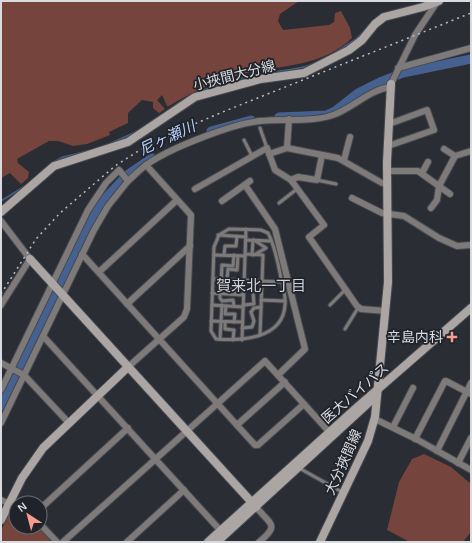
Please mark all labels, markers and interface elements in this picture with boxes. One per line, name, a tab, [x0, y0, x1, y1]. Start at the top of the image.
street label: 小挾間大分線	[191, 57, 277, 93]
water label: 尼ヶ瀬川	[136, 116, 199, 158]
district label: 賀来北一丁目	[216, 277, 306, 294]
place label: 辛島内科	[387, 329, 443, 345]
marker: 辛島内科	[446, 331, 458, 343]
street label: 医大バイパス	[318, 359, 392, 427]
street label: 大分挾間線	[321, 427, 365, 497]
north arrow	[8, 495, 48, 535]
text: N	[15, 500, 29, 514]

